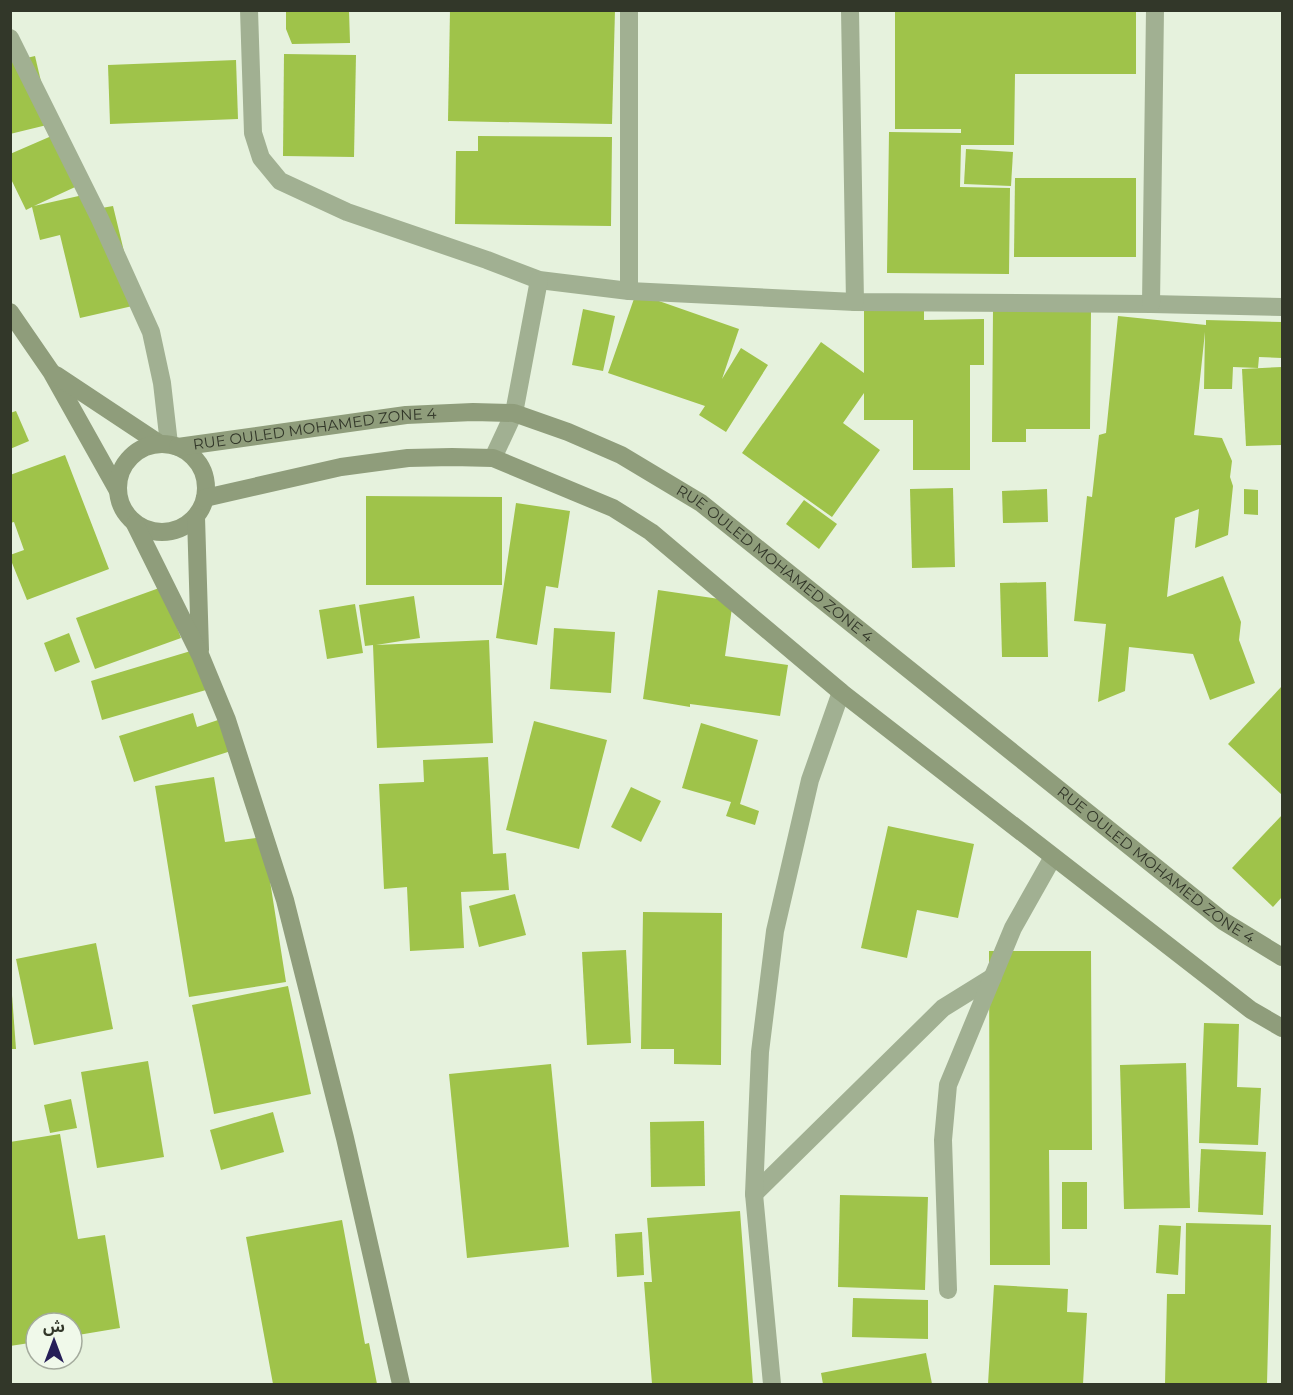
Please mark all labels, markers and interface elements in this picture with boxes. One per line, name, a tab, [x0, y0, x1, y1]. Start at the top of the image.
street label: RUE OULED MOHAMED ZONE 4	[192, 404, 437, 454]
street label: RUE OULED MOHAMED ZONE 4	[673, 480, 878, 646]
street label: RUE OULED MOHAMED ZONE 4	[1053, 782, 1258, 947]
north arrow	[24, 1311, 84, 1371]
text: ش	[43, 1317, 65, 1336]

